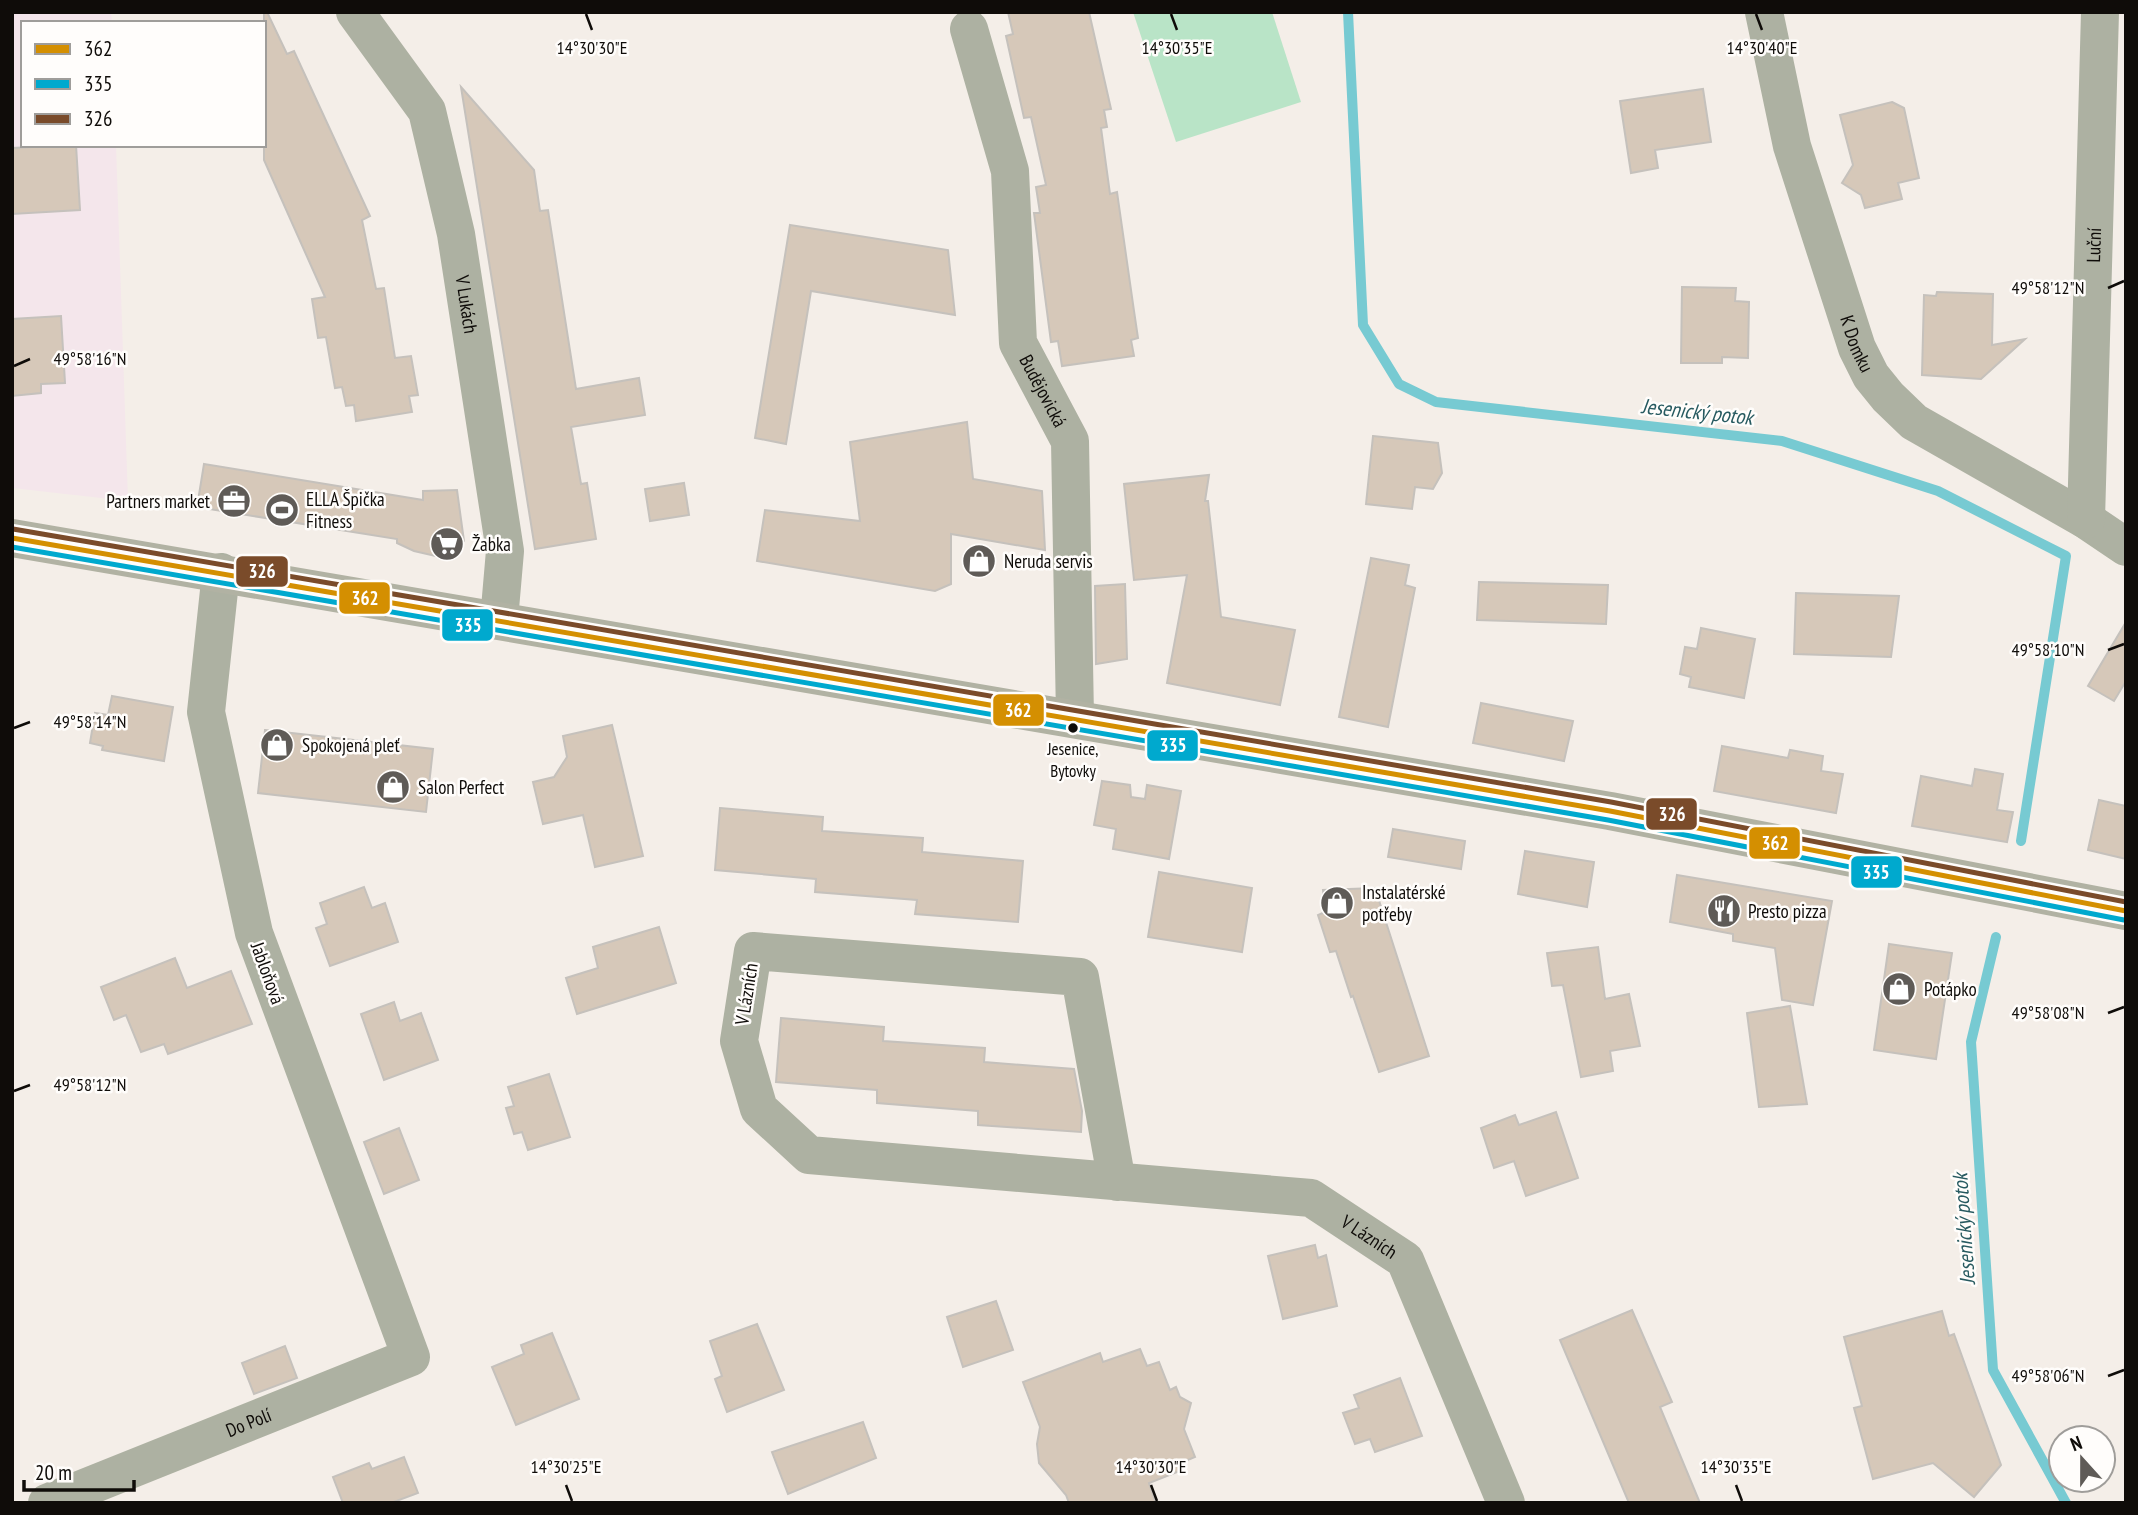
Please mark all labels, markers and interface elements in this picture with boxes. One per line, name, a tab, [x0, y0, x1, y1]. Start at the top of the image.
legend	[21, 21, 266, 147]
text: 362	[84, 35, 112, 62]
text: 14°30'30"E	[557, 36, 627, 59]
text: 14°30'35"E	[1142, 36, 1212, 59]
text: 14°30'40"E	[1727, 36, 1797, 59]
text: 335	[84, 70, 112, 97]
text: 326	[84, 105, 112, 132]
street label: Luční	[2081, 227, 2106, 263]
street label: V Lukách	[450, 273, 483, 335]
text: 49°58'12"N	[2012, 276, 2084, 299]
street label: K Domku	[1835, 312, 1879, 376]
text: 49°58'16"N	[54, 347, 126, 370]
street label: Budějovická	[1014, 350, 1072, 431]
water label: Jesenický potok	[1639, 392, 1757, 431]
office icon: Partners market	[215, 482, 253, 520]
place label: ELLA Špička Fitness	[306, 487, 385, 533]
place label: Partners market	[106, 489, 211, 513]
sports icon: ELLA Špička Fitness	[263, 491, 301, 529]
supermarket icon: Žabka	[428, 525, 466, 563]
place label: Žabka	[472, 532, 511, 556]
shop icon: Neruda servis	[960, 542, 998, 580]
place label: Neruda servis	[1004, 549, 1093, 573]
line badge: 326	[235, 555, 289, 588]
text: 326	[248, 559, 276, 583]
line badge: 362	[338, 581, 391, 615]
text: 362	[351, 586, 379, 610]
line badge: 335	[441, 608, 494, 642]
text: 335	[454, 613, 482, 637]
text: 49°58'10"N	[2012, 638, 2084, 661]
line badge: 362	[992, 693, 1045, 727]
text: 362	[1004, 698, 1032, 722]
text: 49°58'14"N	[54, 710, 126, 733]
marker: Jesenice, Bytovky	[1066, 721, 1080, 735]
shop icon: Spokojená pleť	[258, 726, 296, 764]
line badge: 335	[1146, 729, 1199, 762]
place label: Spokojená pleť	[302, 733, 400, 757]
text: 335	[1159, 733, 1187, 757]
place label: Jesenice, Bytovky	[1047, 738, 1098, 782]
shop icon: Salon Perfect	[374, 768, 412, 806]
place label: Salon Perfect	[418, 775, 505, 799]
line badge: 326	[1645, 797, 1698, 831]
text: 326	[1658, 802, 1686, 826]
line badge: 362	[1748, 826, 1801, 860]
text: 362	[1761, 831, 1789, 855]
line badge: 335	[1850, 855, 1903, 889]
text: 335	[1862, 860, 1890, 884]
place label: Instalatérské potřeby	[1362, 880, 1446, 926]
shop icon: Instalatérské potřeby	[1318, 884, 1356, 922]
restaurant icon: Presto pizza	[1705, 892, 1743, 930]
place label: Presto pizza	[1748, 899, 1827, 923]
street label: Jabloňová	[245, 938, 290, 1007]
street label: V Lázních	[729, 961, 763, 1028]
shop icon: Potápko	[1880, 970, 1918, 1008]
place label: Potápko	[1924, 977, 1977, 1001]
text: 49°58'08"N	[2012, 1001, 2084, 1024]
text: 49°58'12"N	[54, 1073, 126, 1096]
water label: Jesenický potok	[1946, 1170, 1981, 1287]
street label: V Lázních	[1336, 1209, 1402, 1264]
text: 49°58'06"N	[2012, 1364, 2084, 1387]
street label: Do Polí	[222, 1402, 275, 1442]
north arrow	[2047, 1424, 2117, 1494]
text: N	[2067, 1430, 2085, 1456]
scale bar	[24, 1448, 135, 1492]
text: 14°30'25"E	[531, 1455, 601, 1478]
text: 14°30'30"E	[1116, 1455, 1186, 1478]
text: 14°30'35"E	[1701, 1455, 1771, 1478]
text: 20 m	[35, 1459, 72, 1486]

